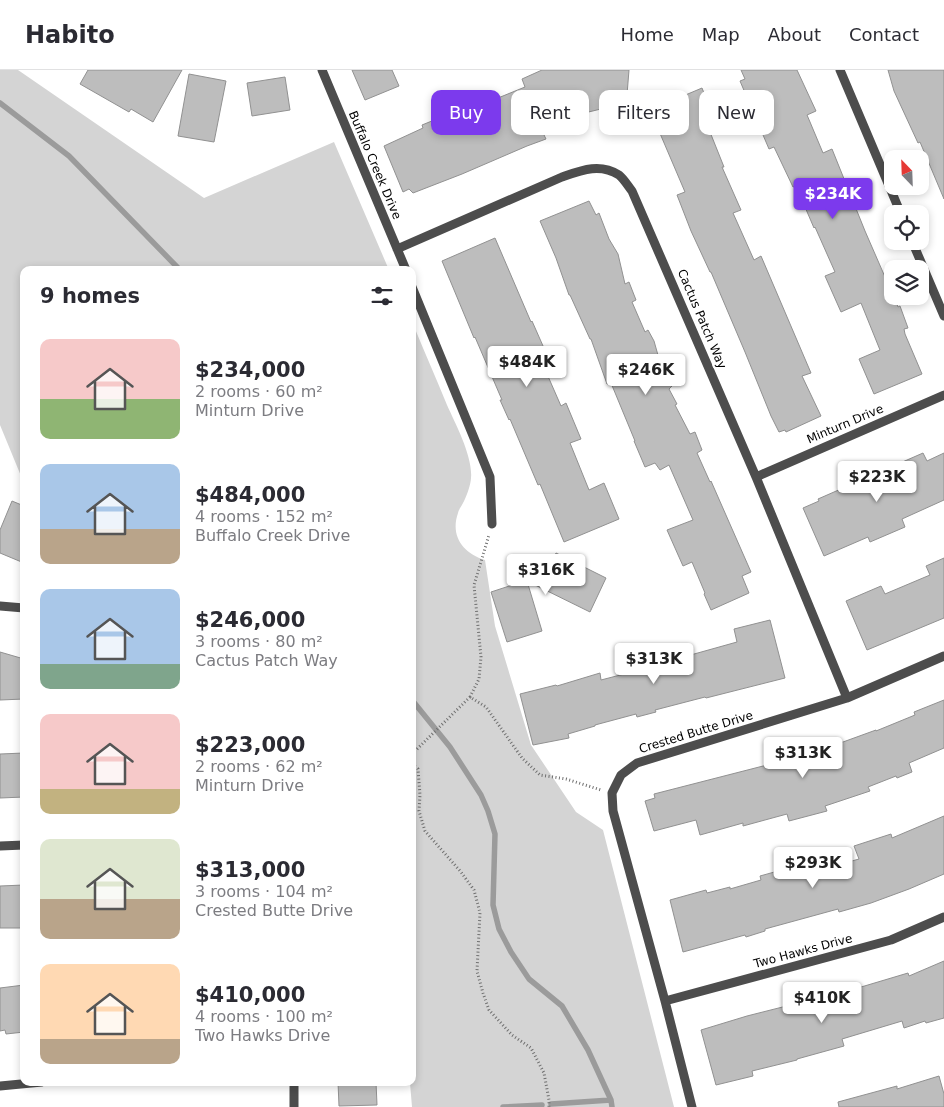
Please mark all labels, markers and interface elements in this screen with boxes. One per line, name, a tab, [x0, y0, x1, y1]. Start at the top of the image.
text: Habito	[25, 21, 115, 49]
text: Home	[621, 24, 674, 45]
text: Map	[702, 24, 740, 45]
text: About	[768, 24, 821, 45]
text: Contact	[849, 24, 919, 45]
chip: Buy	[431, 90, 501, 135]
chip: Rent	[511, 90, 589, 135]
chip: Filters	[599, 90, 689, 135]
chip: New	[699, 90, 774, 135]
street label: Buffalo Creek Drive	[346, 109, 404, 221]
north arrow	[884, 150, 929, 195]
map controls	[884, 150, 929, 305]
pin: $234K	[798, 178, 868, 220]
text: $234K	[805, 184, 861, 203]
button: locate	[884, 205, 929, 250]
button: layers	[884, 260, 929, 305]
street label: Cactus Patch Way	[675, 267, 729, 371]
icon: filters	[368, 282, 396, 310]
text: 9 homes	[40, 284, 140, 308]
pin: $484K	[492, 346, 562, 388]
text: $484K	[499, 352, 555, 371]
pin: $246K	[611, 354, 681, 396]
text: $234,000	[195, 358, 305, 382]
icon: home	[80, 359, 140, 419]
text: $246K	[618, 360, 674, 379]
text: 2 rooms · 60 m²	[195, 382, 323, 401]
text: Minturn Drive	[195, 401, 304, 420]
street label: Minturn Drive	[805, 402, 885, 446]
pin: $223K	[842, 460, 912, 503]
text: $223K	[849, 467, 905, 486]
text: $484,000	[195, 483, 305, 507]
icon: home	[80, 484, 140, 544]
text: 4 rooms · 152 m²	[195, 507, 333, 526]
text: Buffalo Creek Drive	[195, 526, 350, 545]
pin: $316K	[511, 554, 581, 596]
text: $316K	[518, 560, 574, 579]
text: $246,000	[195, 608, 305, 632]
icon: home	[80, 609, 140, 669]
text: 3 rooms · 80 m²	[195, 632, 323, 651]
pin: $313K	[619, 642, 689, 685]
text: $313K	[626, 649, 682, 668]
text: Cactus Patch Way	[195, 651, 338, 670]
street label: Crested Butte Drive	[637, 708, 755, 756]
text: $223,000	[195, 733, 305, 757]
icon: home	[80, 734, 140, 794]
pin: $313K	[768, 736, 838, 779]
text: $313K	[775, 743, 831, 762]
text: 2 rooms · 62 m²	[195, 757, 323, 776]
text: Minturn Drive	[195, 776, 304, 795]
pin: $293K	[778, 846, 848, 889]
text: $293K	[785, 853, 841, 872]
text: $313,000	[195, 858, 305, 882]
icon: home	[80, 859, 140, 919]
text: 3 rooms · 104 m²	[195, 882, 333, 901]
text: Crested Butte Drive	[195, 901, 353, 920]
street label: Two Hawks Drive	[751, 931, 854, 971]
pin: $410K	[787, 982, 857, 1024]
text: $410,000	[195, 983, 305, 1007]
icon: home	[80, 984, 140, 1044]
text: $410K	[794, 988, 850, 1007]
text: 4 rooms · 100 m²	[195, 1007, 333, 1026]
text: Two Hawks Drive	[195, 1026, 330, 1045]

